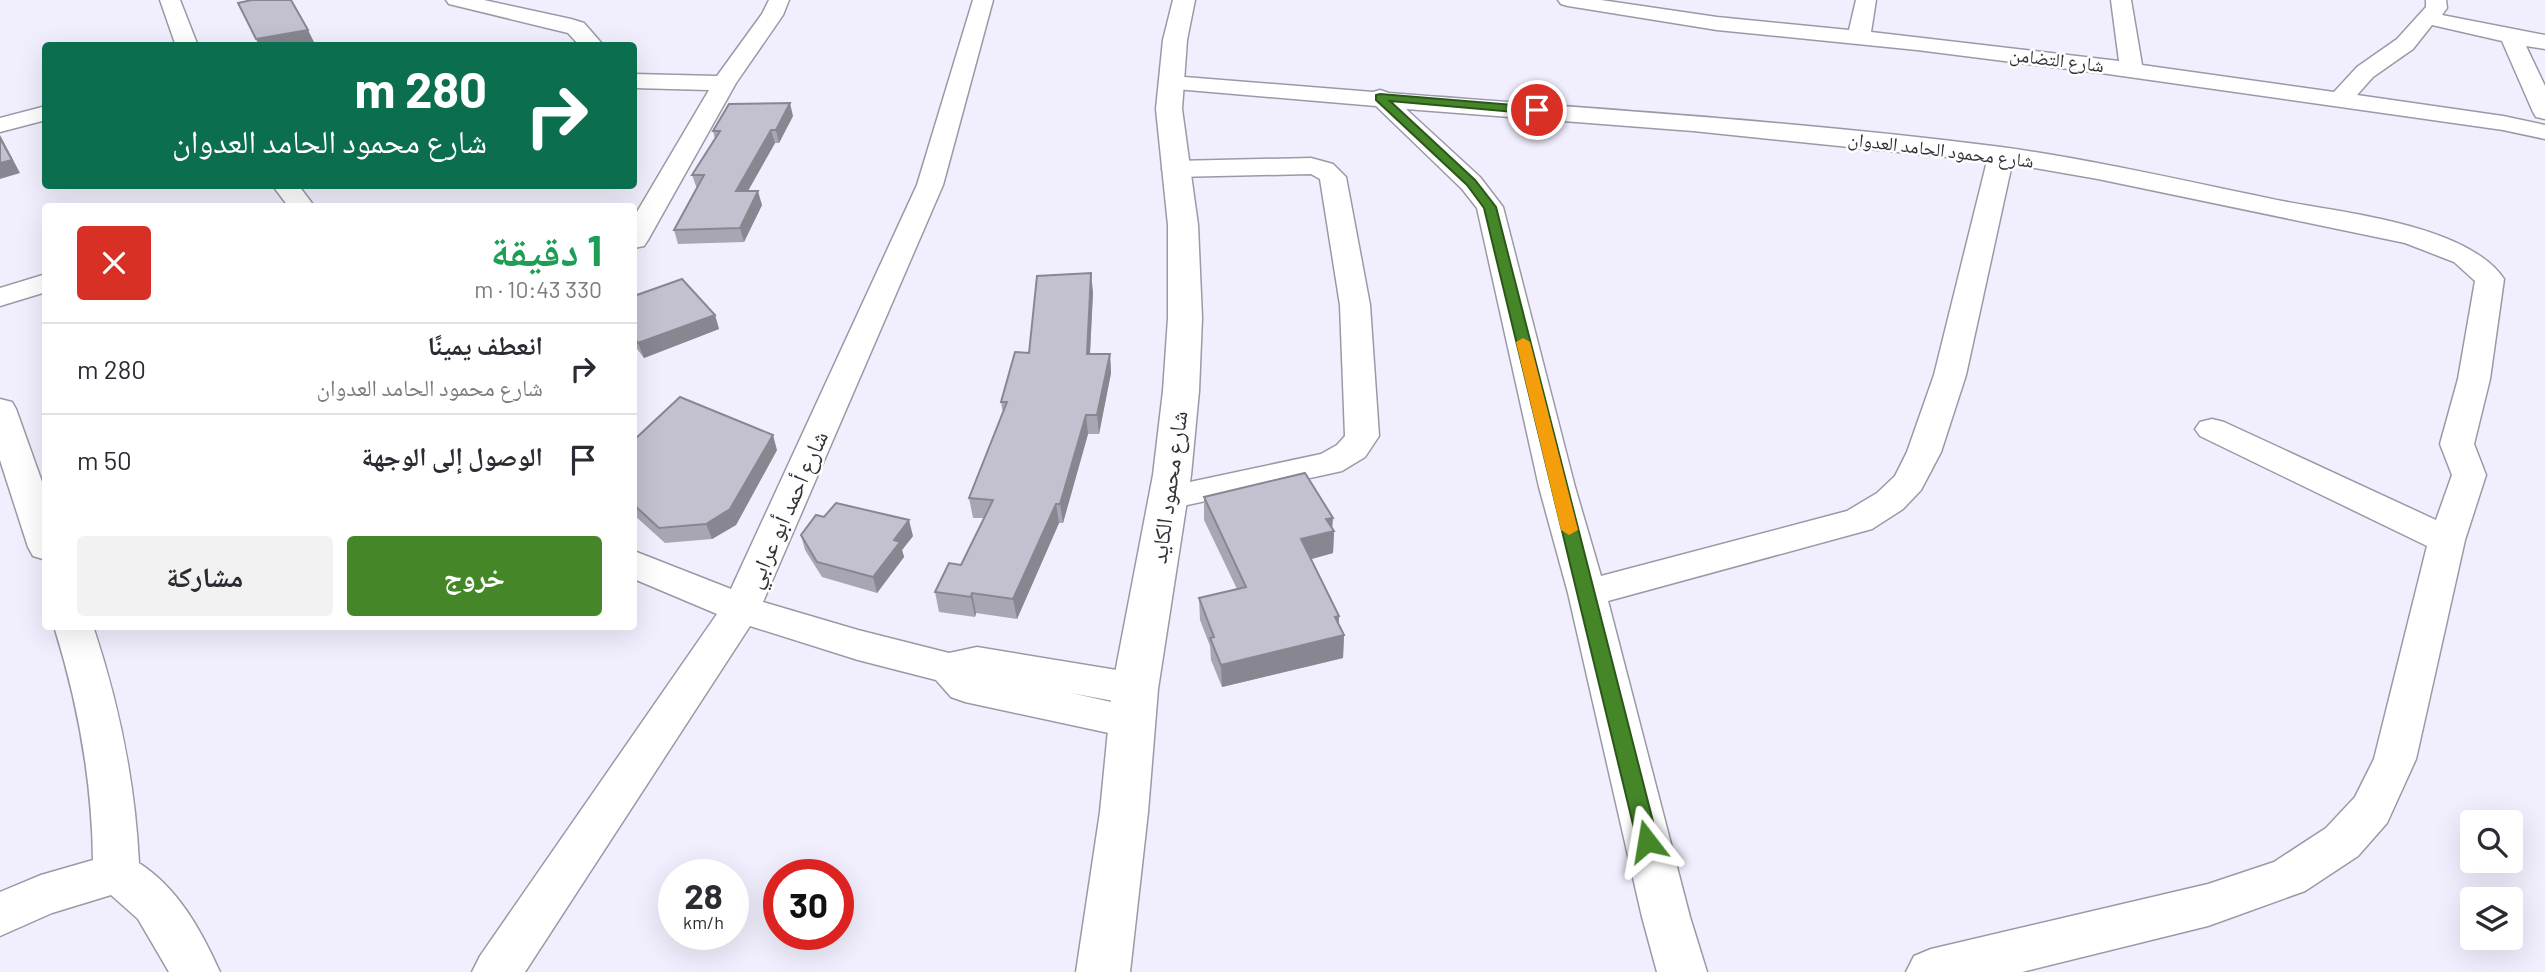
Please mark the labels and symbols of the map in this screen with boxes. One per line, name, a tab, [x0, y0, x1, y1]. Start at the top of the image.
street label: شارع التضامن	[2008, 42, 2105, 77]
pin	[1507, 80, 1567, 140]
street label: شارع محمود الحامد العدوان	[1847, 126, 2035, 173]
street label: شارع محمود الكايد	[1143, 409, 1195, 565]
street label: شارع أحمد أبو عرابي	[739, 426, 839, 594]
position arrow	[1610, 804, 1684, 878]
speed limit sign: 30	[763, 859, 854, 950]

